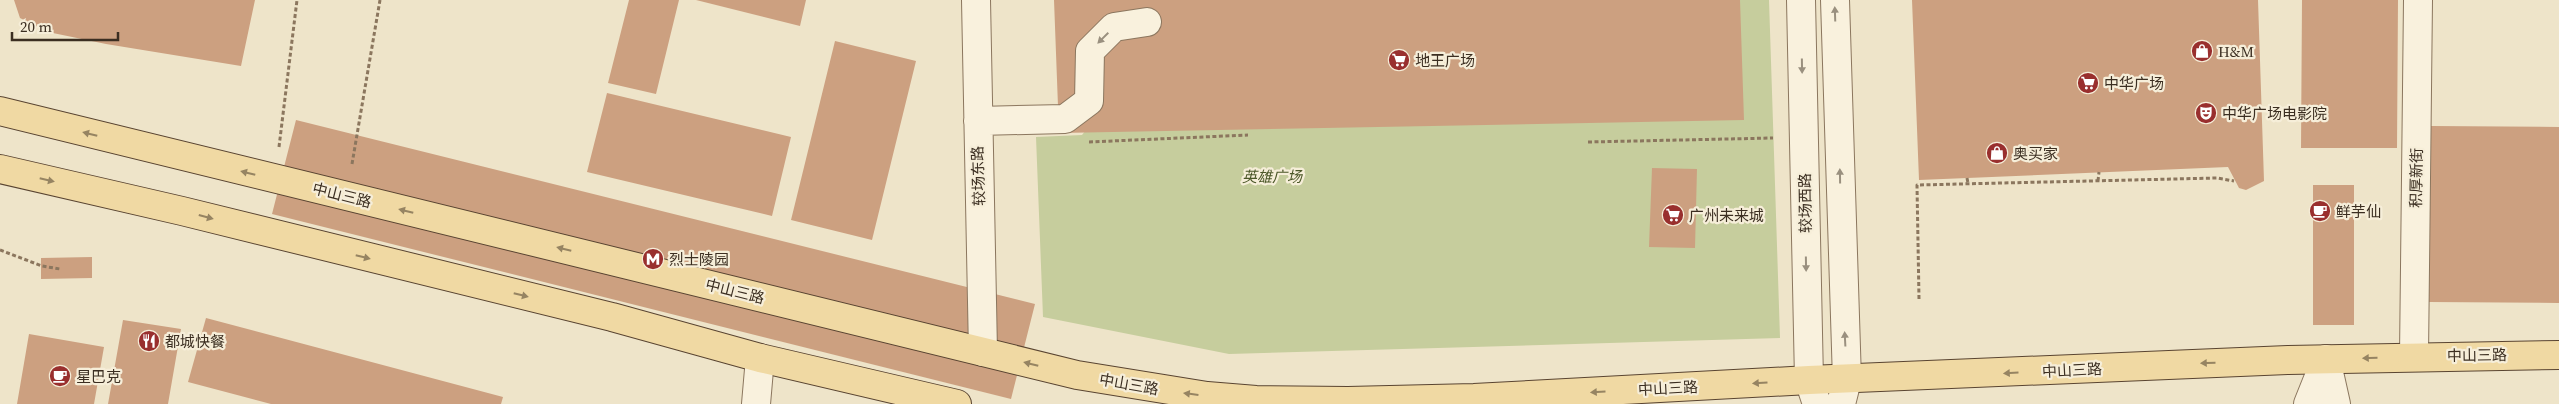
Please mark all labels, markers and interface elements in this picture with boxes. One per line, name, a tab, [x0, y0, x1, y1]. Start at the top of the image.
one-way arrow	[1831, 6, 1839, 22]
scale bar	[12, 10, 119, 42]
text: 20 m	[20, 16, 52, 37]
one-way arrow	[1097, 32, 1109, 44]
shop icon: H&M	[2190, 39, 2214, 63]
place label: H&M	[2218, 41, 2254, 62]
supermarket icon: 地王广场	[1387, 48, 1411, 72]
place label: 地王广场	[1415, 50, 1475, 71]
one-way arrow	[1798, 58, 1806, 74]
supermarket icon: 中华广场	[2076, 71, 2100, 95]
place label: 中华广场	[2104, 73, 2164, 94]
theatre icon: 中华广场电影院	[2194, 101, 2218, 125]
place label: 中华广场电影院	[2222, 103, 2327, 124]
one-way arrow	[83, 129, 98, 137]
shop icon: 奥买家	[1985, 141, 2009, 165]
place label: 奥买家	[2013, 143, 2058, 164]
street label: 较场东路	[966, 146, 990, 206]
street label: 积厚新街	[2405, 148, 2427, 208]
park label: 英雄广场	[1242, 166, 1304, 187]
one-way arrow	[1836, 168, 1844, 184]
one-way arrow	[241, 169, 256, 177]
street label: 较场西路	[1794, 173, 1816, 233]
one-way arrow	[40, 176, 55, 184]
street label: 中山三路	[310, 178, 374, 212]
cafe icon: 鲜芋仙	[2308, 199, 2332, 223]
place label: 鲜芋仙	[2336, 201, 2381, 222]
supermarket icon: 广州未来城	[1661, 203, 1685, 227]
place label: 广州未来城	[1689, 205, 1764, 226]
one-way arrow	[399, 207, 414, 215]
one-way arrow	[198, 213, 213, 221]
one-way arrow	[556, 245, 571, 253]
metro station icon: 烈士陵园	[641, 247, 665, 271]
place label: 烈士陵园	[669, 249, 729, 270]
one-way arrow	[356, 253, 371, 261]
one-way arrow	[1802, 256, 1810, 272]
street label: 中山三路	[703, 274, 767, 308]
one-way arrow	[514, 291, 529, 299]
restaurant icon: 都城快餐	[137, 329, 161, 353]
one-way arrow	[1841, 330, 1849, 346]
place label: 都城快餐	[165, 331, 225, 352]
street label: 中山三路	[2447, 344, 2507, 366]
one-way arrow	[2362, 354, 2378, 362]
street label: 中山三路	[2041, 358, 2103, 382]
one-way arrow	[1024, 360, 1039, 368]
one-way arrow	[2200, 360, 2216, 368]
cafe icon: 星巴克	[48, 364, 72, 388]
place label: 星巴克	[76, 366, 121, 387]
street label: 中山三路	[1098, 368, 1160, 400]
one-way arrow	[2002, 369, 2018, 377]
street label: 中山三路	[1637, 376, 1699, 400]
one-way arrow	[1752, 380, 1768, 388]
one-way arrow	[1590, 388, 1606, 396]
one-way arrow	[1183, 390, 1199, 398]

